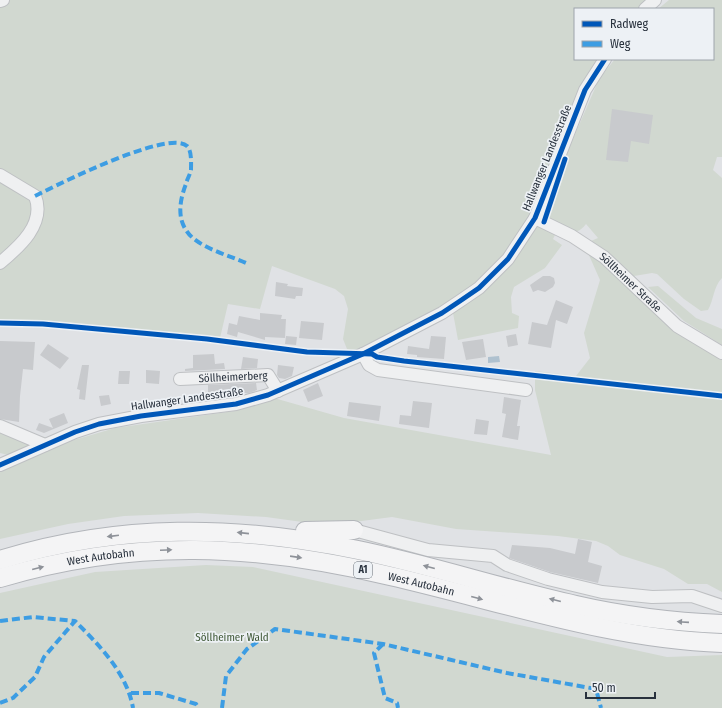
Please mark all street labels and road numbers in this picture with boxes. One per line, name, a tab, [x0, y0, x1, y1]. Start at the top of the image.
street label: Hallwanger Landesstraße	[520, 103, 574, 213]
street label: Söllheimer Straße	[597, 249, 664, 315]
street label: Söllheimerberg	[198, 368, 269, 385]
street label: Hallwanger Landesstraße	[130, 385, 244, 413]
street label: West Autobahn	[66, 546, 135, 568]
road number: A1	[354, 562, 372, 578]
street label: West Autobahn	[387, 569, 456, 598]

